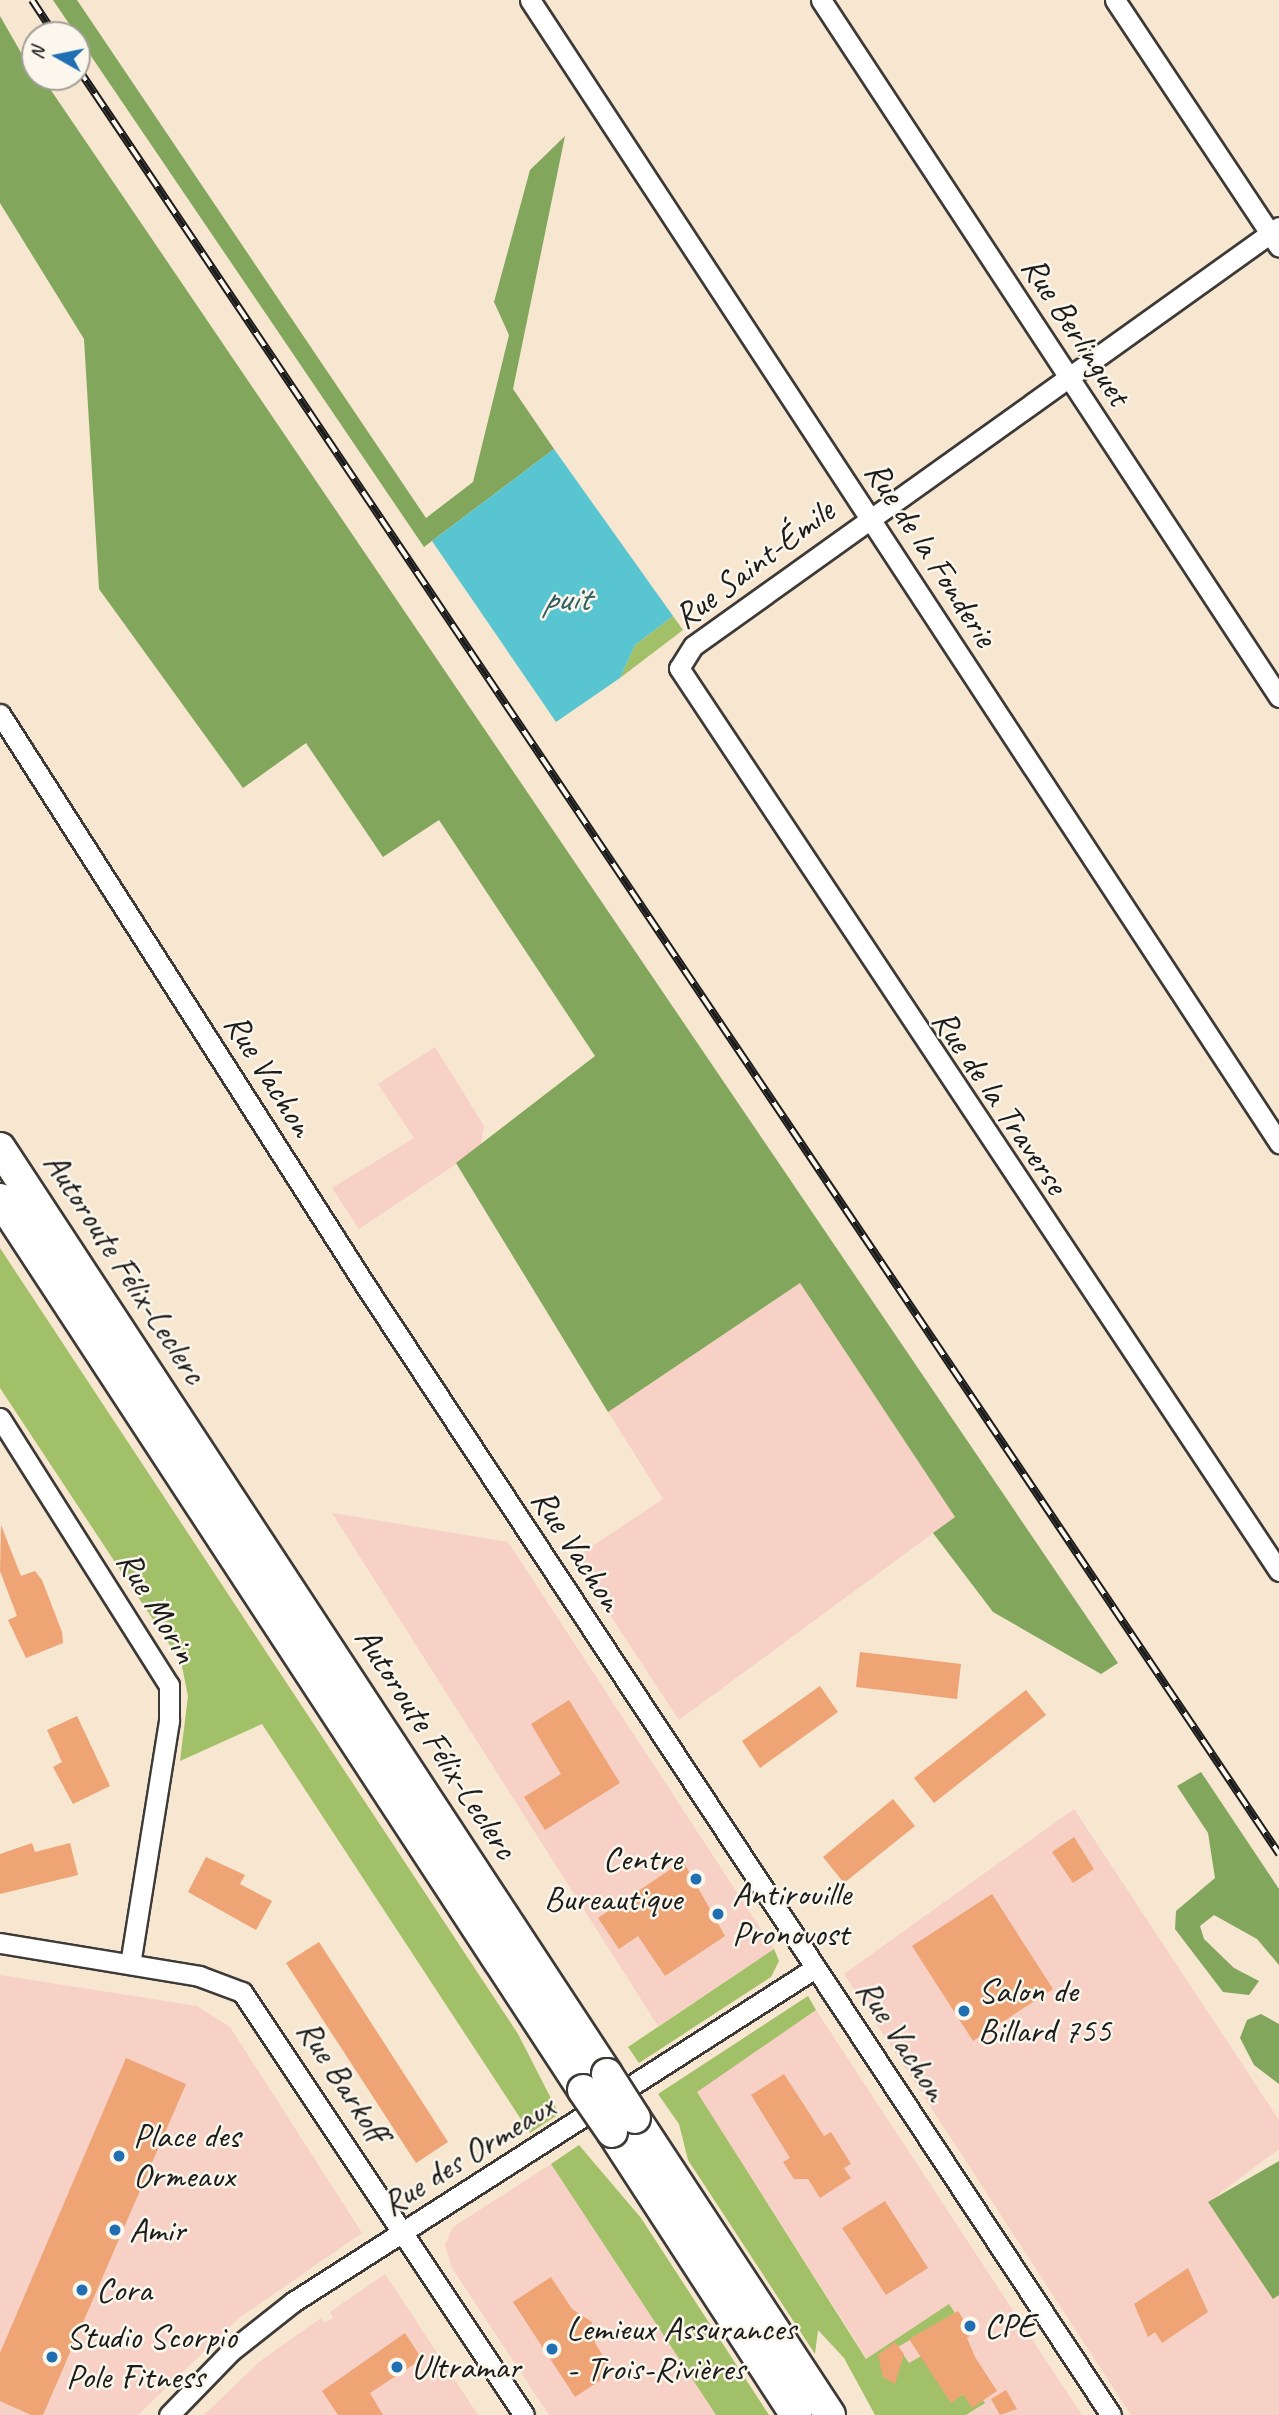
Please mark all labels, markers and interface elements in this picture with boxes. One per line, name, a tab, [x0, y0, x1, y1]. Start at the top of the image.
north arrow	[21, 21, 91, 91]
text: N	[24, 45, 50, 61]
street label: Rue Berlinguet	[1012, 249, 1140, 413]
street label: Rue de la Fonderie	[855, 453, 1007, 655]
street label: Rue Saint-Émile	[665, 490, 843, 638]
water label: puit	[543, 576, 589, 620]
street label: Rue de la Traverse	[923, 1002, 1077, 1202]
street label: Rue Vachon	[215, 1006, 323, 1144]
street label: Autoroute Félix-Leclerc	[35, 1144, 215, 1392]
street label: Rue Vachon	[522, 1481, 632, 1619]
street label: Rue Morin	[107, 1543, 207, 1671]
street label: Autoroute Félix-Leclerc	[346, 1619, 526, 1867]
place label: Centre Bureautique	[544, 1838, 682, 1920]
marker: Centre Bureautique	[688, 1871, 704, 1887]
place label: Antirouille Pronovost	[732, 1873, 851, 1955]
marker: Antirouille Pronovost	[710, 1906, 726, 1922]
place label: Salon de Billard 755	[978, 1970, 1111, 2052]
street label: Rue Vachon	[847, 1971, 957, 2109]
marker: Salon de Billard 755	[956, 2003, 972, 2019]
street label: Rue Barkoff	[287, 2011, 399, 2151]
street label: Rue des Ormeaux	[373, 2085, 563, 2225]
place label: Place des Ormeaux	[133, 2115, 240, 2197]
marker: Place des Ormeaux	[111, 2148, 127, 2164]
place label: Amir	[129, 2209, 185, 2251]
marker: Amir	[107, 2222, 123, 2238]
place label: Cora	[96, 2269, 152, 2311]
marker: Cora	[74, 2282, 90, 2298]
place label: CPE	[984, 2305, 1035, 2347]
place label: Lemieux Assurances - Trois-Rivières	[566, 2308, 795, 2390]
place label: Studio Scorpio Pole Fitness	[66, 2316, 235, 2398]
marker: CPE	[962, 2318, 978, 2334]
marker: Lemieux Assurances - Trois-Rivières	[544, 2341, 560, 2357]
place label: Ultramar	[411, 2346, 521, 2388]
marker: Studio Scorpio Pole Fitness	[44, 2349, 60, 2365]
marker: Ultramar	[389, 2359, 405, 2375]

